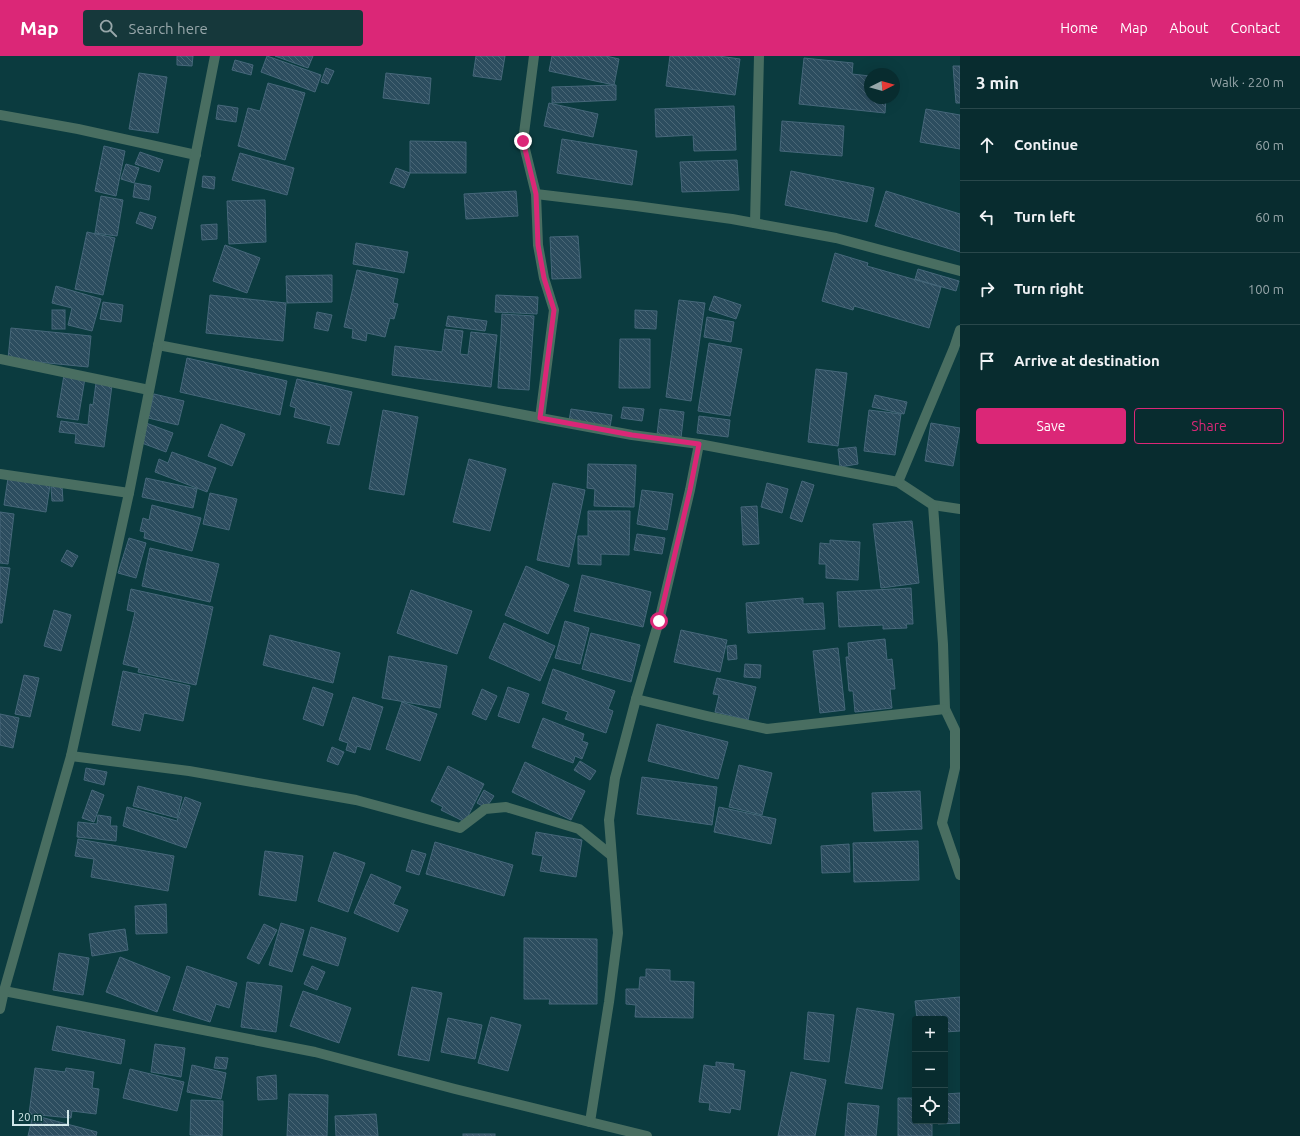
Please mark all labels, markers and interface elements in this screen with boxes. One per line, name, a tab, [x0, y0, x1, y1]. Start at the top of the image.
search box	[83, 10, 363, 46]
text: Map	[20, 17, 59, 39]
icon: search	[97, 17, 119, 39]
text: Search here	[129, 20, 208, 37]
text: Home	[1060, 20, 1098, 36]
text: Map	[1120, 20, 1148, 36]
text: About	[1170, 20, 1209, 36]
text: Contact	[1231, 20, 1280, 36]
north arrow	[864, 68, 900, 104]
text: 3 min	[976, 73, 1019, 92]
text: Walk · 220 m	[1210, 75, 1284, 89]
route end	[514, 132, 532, 150]
icon: ahead	[976, 134, 998, 156]
text: Continue	[1014, 136, 1078, 153]
text: 60 m	[1255, 138, 1284, 152]
icon: left	[976, 206, 998, 228]
text: Turn left	[1014, 208, 1075, 225]
text: 60 m	[1255, 210, 1284, 224]
icon: right	[976, 278, 998, 300]
text: Turn right	[1014, 280, 1084, 297]
text: 100 m	[1248, 282, 1284, 296]
icon: arrive	[976, 350, 998, 372]
text: Arrive at destination	[1014, 352, 1160, 369]
button: Save	[976, 408, 1126, 444]
button: Share	[1134, 408, 1284, 444]
route start	[650, 612, 668, 630]
map controls	[912, 1016, 948, 1124]
button: +	[912, 1016, 948, 1052]
button: −	[912, 1052, 948, 1088]
button: locate	[912, 1088, 948, 1124]
scale bar	[12, 1108, 69, 1127]
text: 20 m	[18, 1111, 42, 1123]

